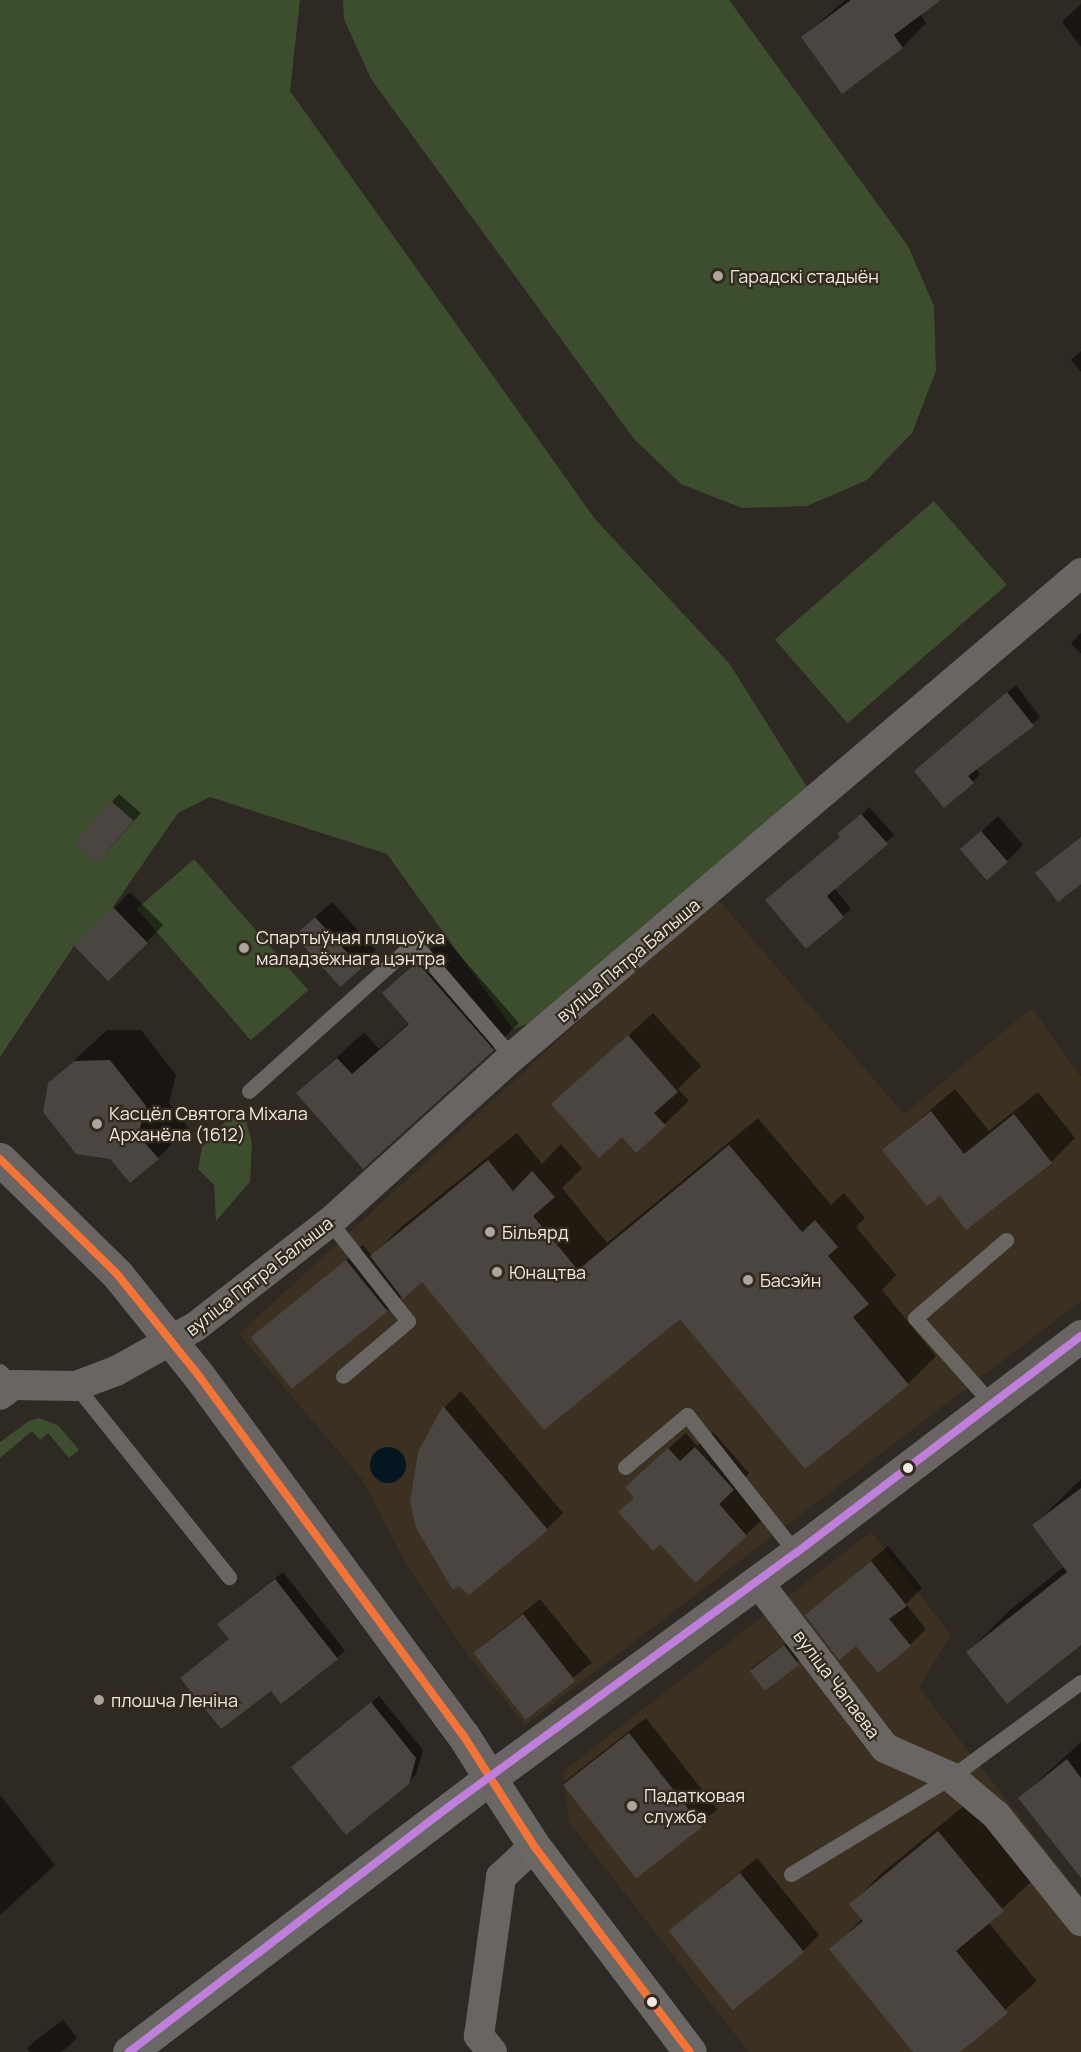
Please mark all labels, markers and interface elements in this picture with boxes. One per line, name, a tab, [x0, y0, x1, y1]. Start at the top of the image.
place label: Гарадскі стадыён	[730, 265, 879, 287]
marker: Гарадскі стадыён	[711, 269, 725, 283]
street label: вуліца Пятра Балыша	[552, 894, 704, 1026]
place label: Спартыўная пляцоўка маладзёжнага цэнтра	[256, 927, 445, 970]
marker: Спартыўная пляцоўка маладзёжнага цэнтра	[237, 941, 251, 955]
place label: Касцёл Святога Міхала Арханёла (1612)	[109, 1103, 308, 1146]
marker: Касцёл Святога Міхала Арханёла (1612)	[90, 1117, 104, 1131]
street label: вуліца Пятра Балыша	[181, 1212, 337, 1340]
place label: Більярд	[502, 1221, 568, 1243]
marker: Більярд	[483, 1225, 497, 1239]
place label: Юнацтва	[509, 1261, 586, 1283]
marker: Юнацтва	[490, 1265, 504, 1279]
place label: Басэйн	[760, 1269, 821, 1291]
marker: Басэйн	[741, 1273, 755, 1287]
unlabelled marker	[902, 1462, 914, 1474]
street label: вуліца Чапаева	[789, 1626, 885, 1742]
place label: плошча Леніна	[111, 1689, 238, 1711]
marker: плошча Леніна	[92, 1693, 106, 1707]
place label: Падатковая служба	[644, 1785, 745, 1828]
marker: Падатковая служба	[625, 1799, 639, 1813]
unlabelled marker	[646, 1996, 658, 2008]

